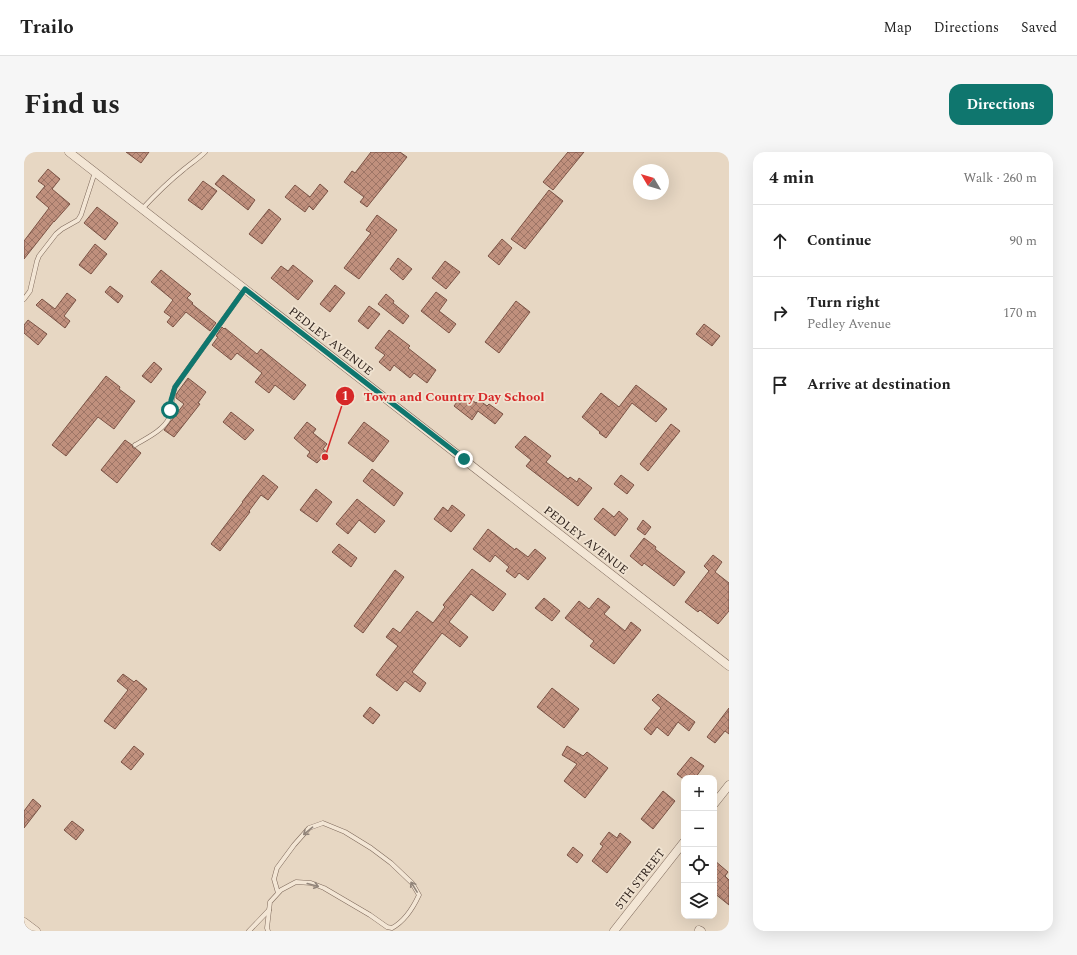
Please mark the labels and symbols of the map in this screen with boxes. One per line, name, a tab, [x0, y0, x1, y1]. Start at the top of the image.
north arrow	[633, 164, 669, 200]
street label: PEDLEY AVENUE	[284, 302, 377, 381]
callout: Town and Country Day School	[335, 383, 552, 408]
text: 1	[342, 387, 348, 406]
text: Town and Country Day School	[363, 387, 545, 407]
route start	[161, 401, 179, 419]
route end	[455, 450, 473, 468]
street label: PEDLEY AVENUE	[539, 501, 632, 580]
one-way arrow	[303, 827, 313, 836]
street label: 5TH STREET	[610, 845, 670, 914]
one-way arrow	[306, 881, 319, 889]
one-way arrow	[410, 882, 418, 893]

